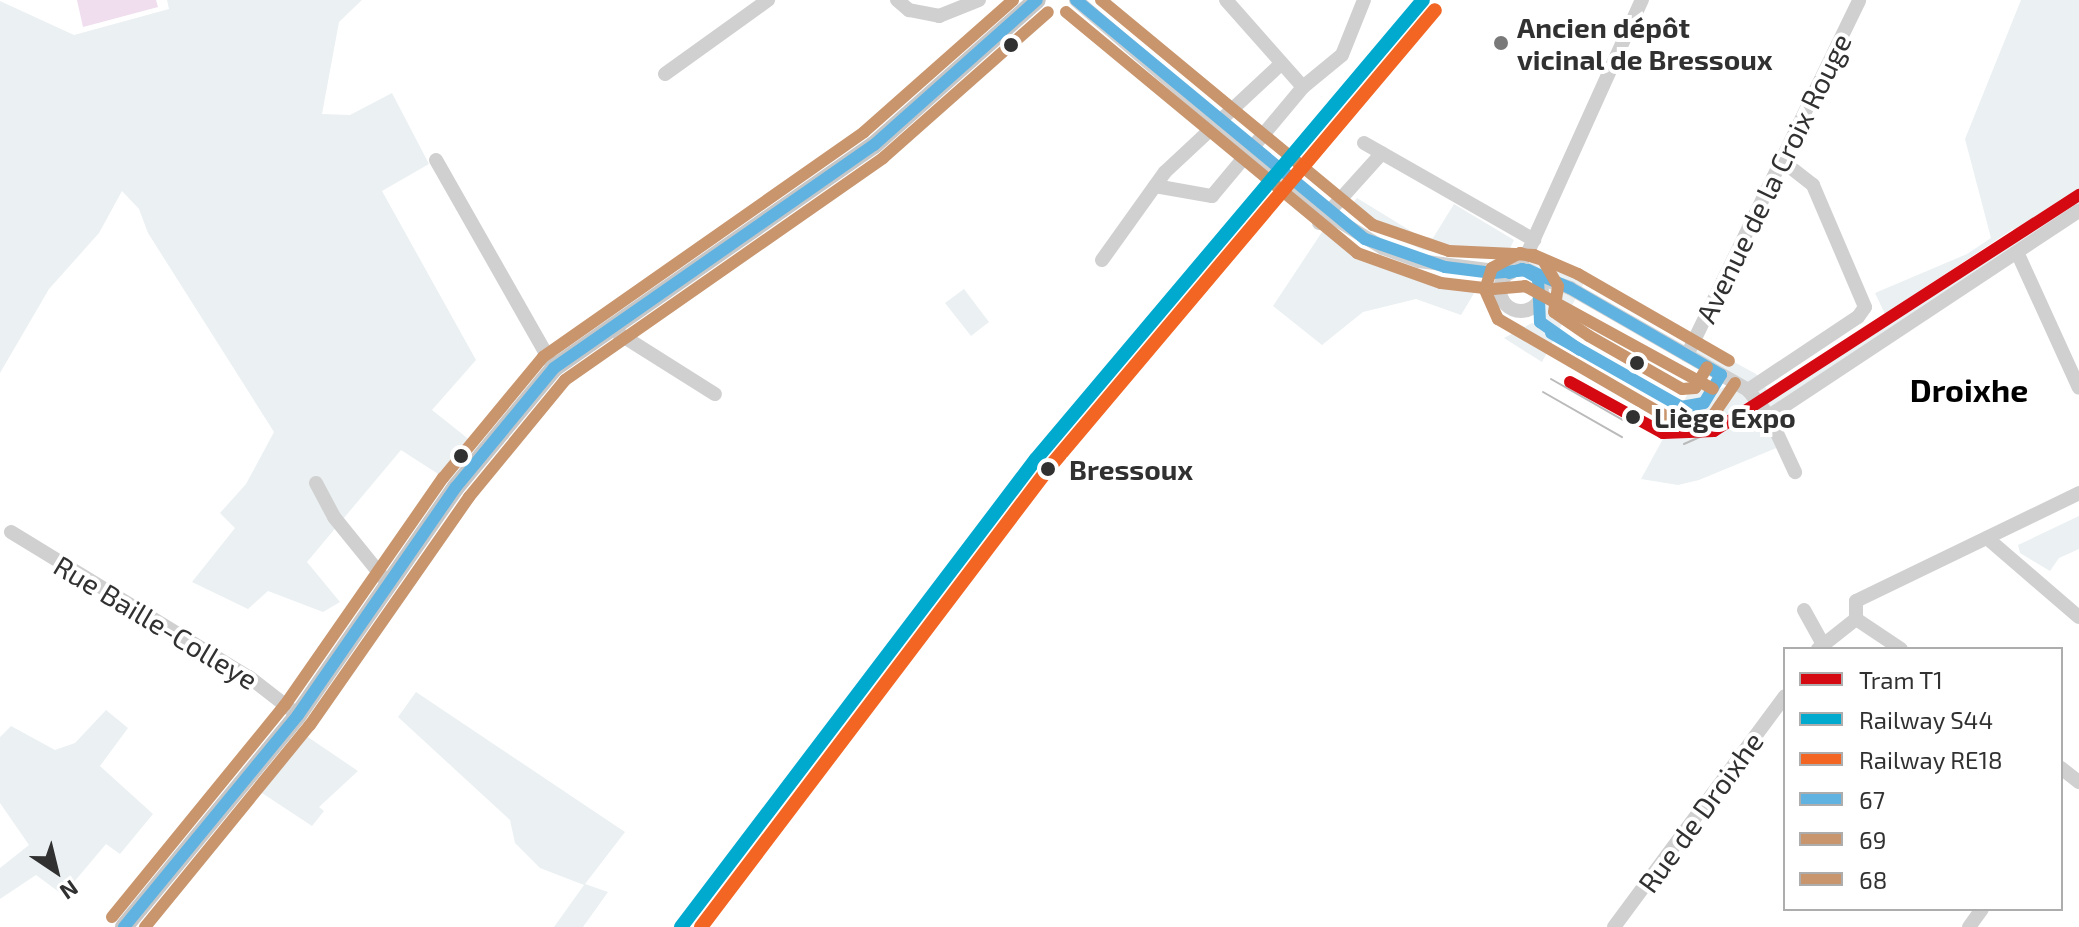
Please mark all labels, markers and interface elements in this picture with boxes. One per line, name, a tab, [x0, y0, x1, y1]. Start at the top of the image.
place label: Ancien dépôt vicinal de Bressoux	[1517, 10, 1773, 76]
street label: Avenue de la Croix Rouge	[1688, 28, 1858, 328]
marker: Ancien dépôt vicinal de Bressoux	[1492, 34, 1510, 52]
unlabelled marker	[1003, 37, 1019, 53]
unlabelled marker	[1629, 355, 1645, 371]
district label: Droixhe	[1910, 370, 2028, 408]
place label: Liège Expo	[1654, 400, 1796, 434]
marker: Liège Expo	[1619, 403, 1647, 431]
unlabelled marker	[453, 448, 469, 464]
place label: Bressoux	[1069, 452, 1193, 486]
marker: Bressoux	[1034, 455, 1062, 483]
street label: Rue Baille-Colleye	[48, 548, 264, 696]
legend	[1783, 647, 2063, 911]
text: Tram T1	[1859, 665, 1943, 694]
text: Railway S44	[1859, 705, 1993, 734]
street label: Rue de Droixhe	[1630, 725, 1770, 899]
text: Railway RE18	[1859, 745, 2003, 774]
text: 67	[1859, 785, 1885, 814]
text: 69	[1859, 825, 1886, 854]
north arrow	[16, 831, 96, 911]
text: 68	[1859, 865, 1887, 894]
text: N	[56, 875, 84, 906]

